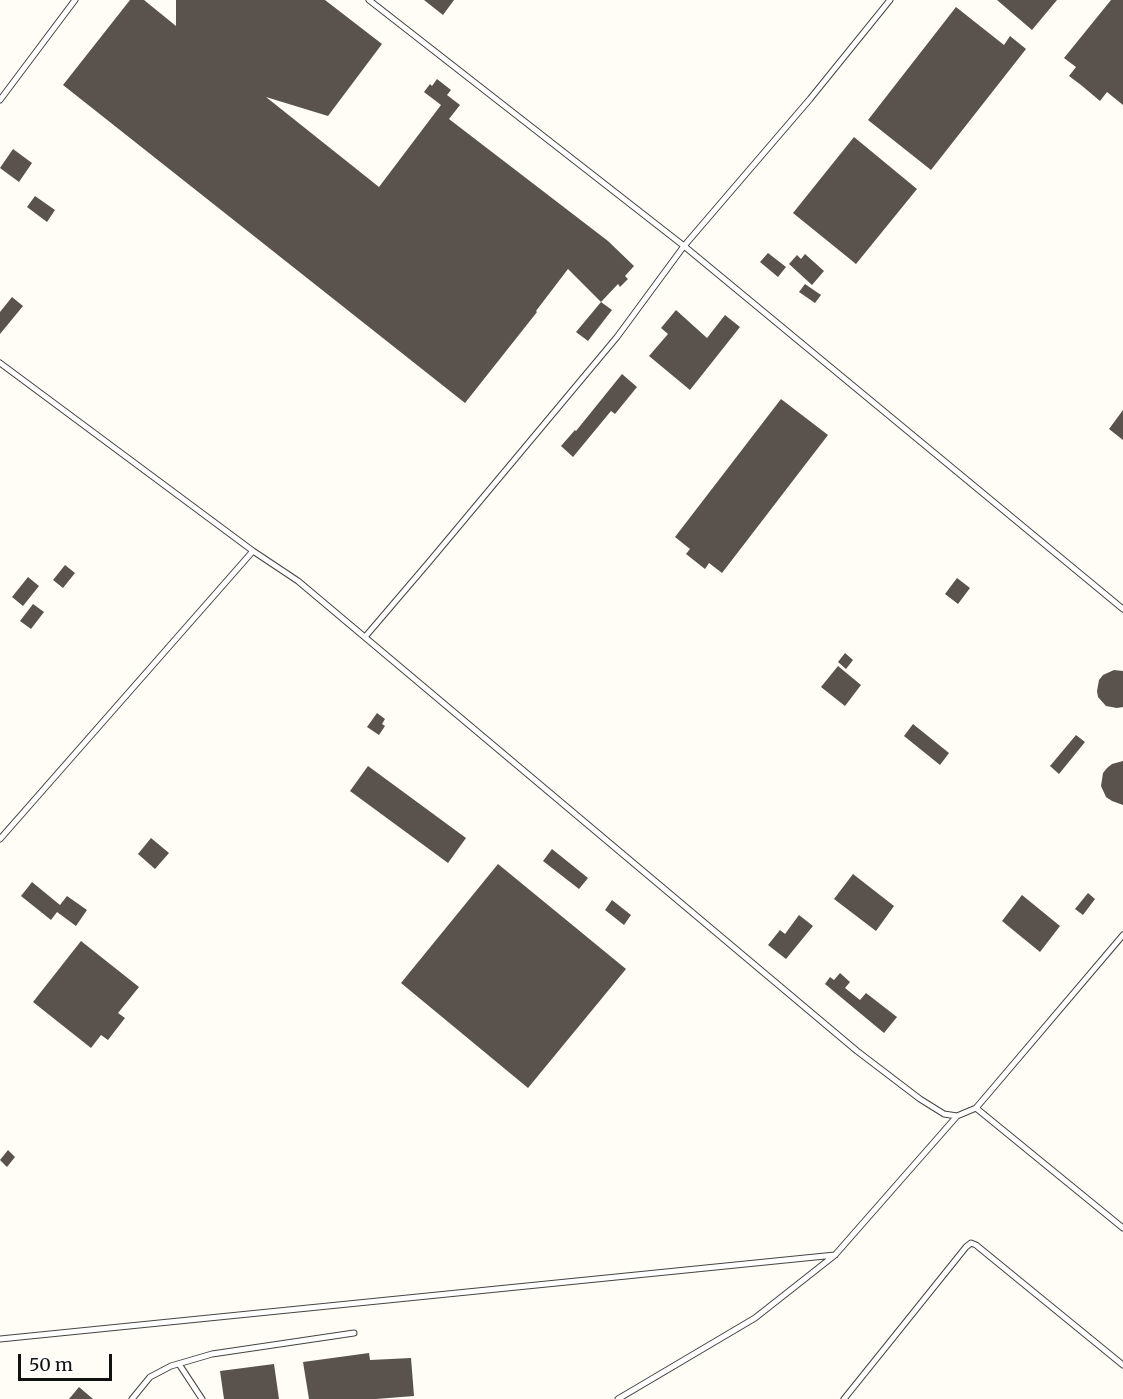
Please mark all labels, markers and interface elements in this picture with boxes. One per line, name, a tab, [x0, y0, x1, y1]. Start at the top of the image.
scale bar	[21, 1342, 116, 1380]
text: 50 m	[29, 1353, 73, 1376]

